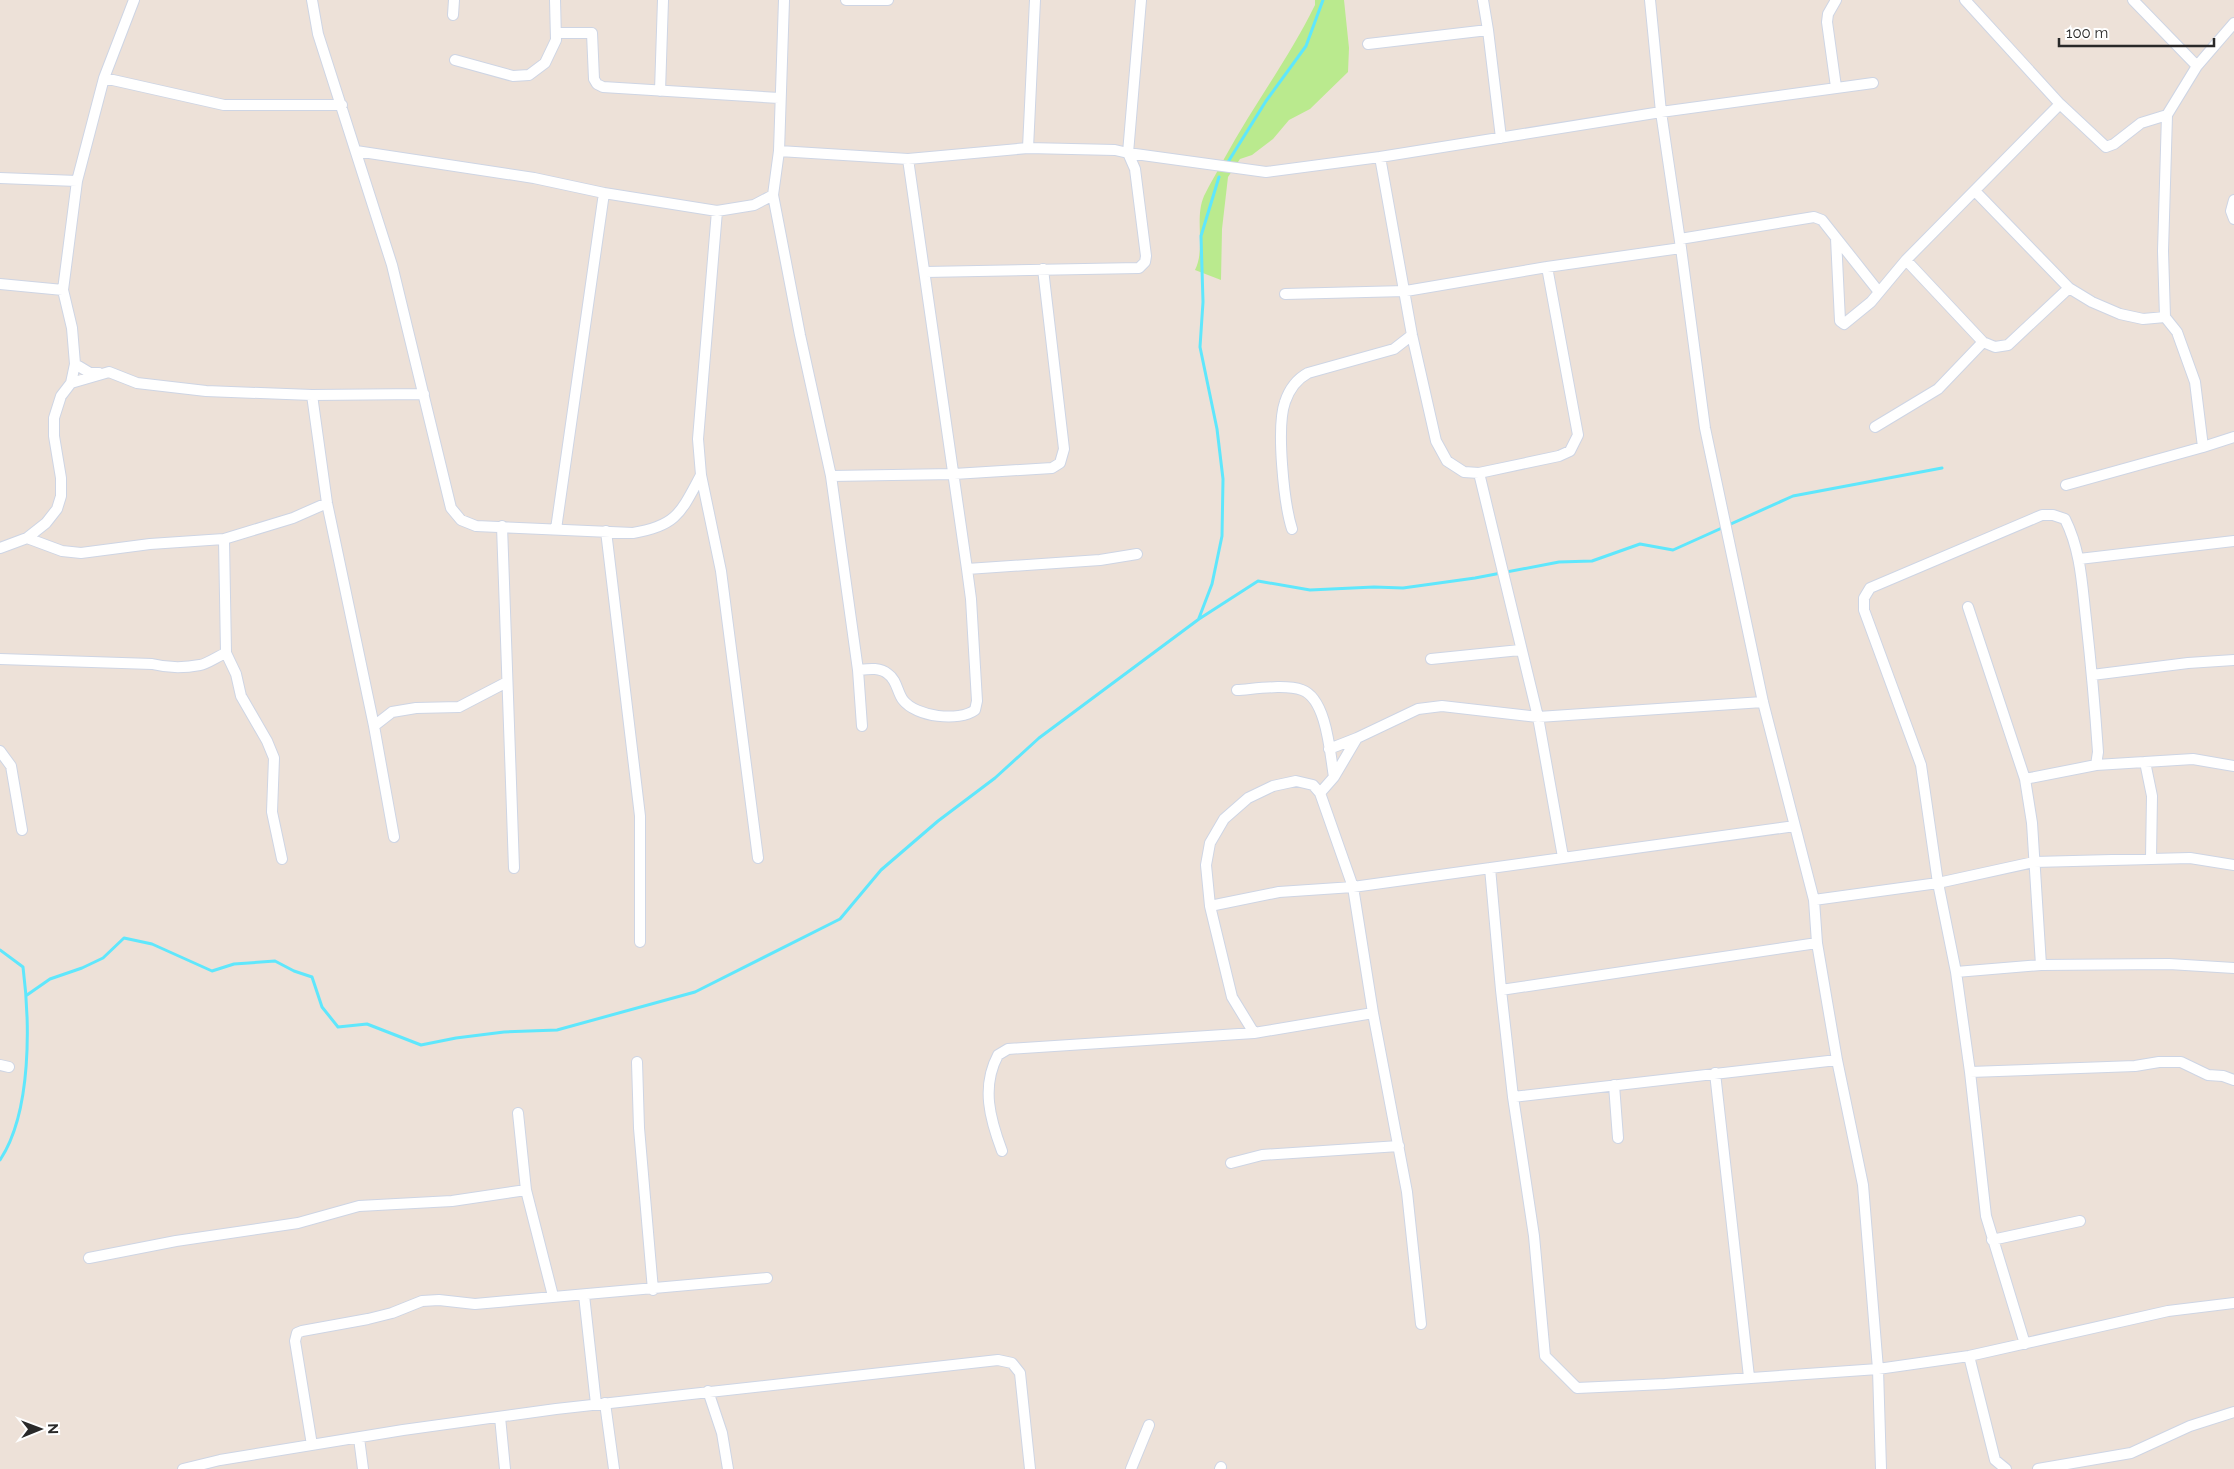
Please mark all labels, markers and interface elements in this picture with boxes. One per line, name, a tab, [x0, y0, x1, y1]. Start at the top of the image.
scale bar	[2059, 15, 2214, 47]
text: 100 m	[2066, 24, 2108, 42]
north arrow	[15, 1404, 65, 1454]
text: N	[45, 1423, 61, 1434]

